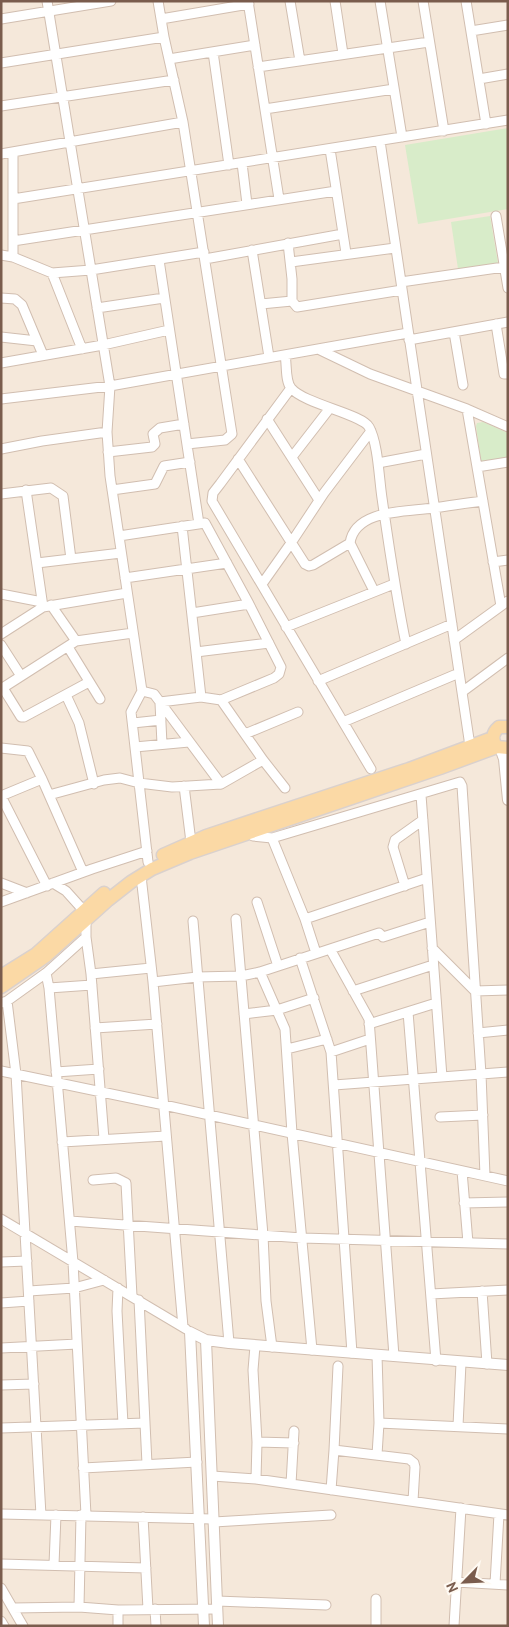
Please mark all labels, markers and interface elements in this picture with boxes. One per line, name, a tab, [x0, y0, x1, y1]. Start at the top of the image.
north arrow	[439, 1557, 489, 1607]
text: N	[442, 1579, 462, 1595]

